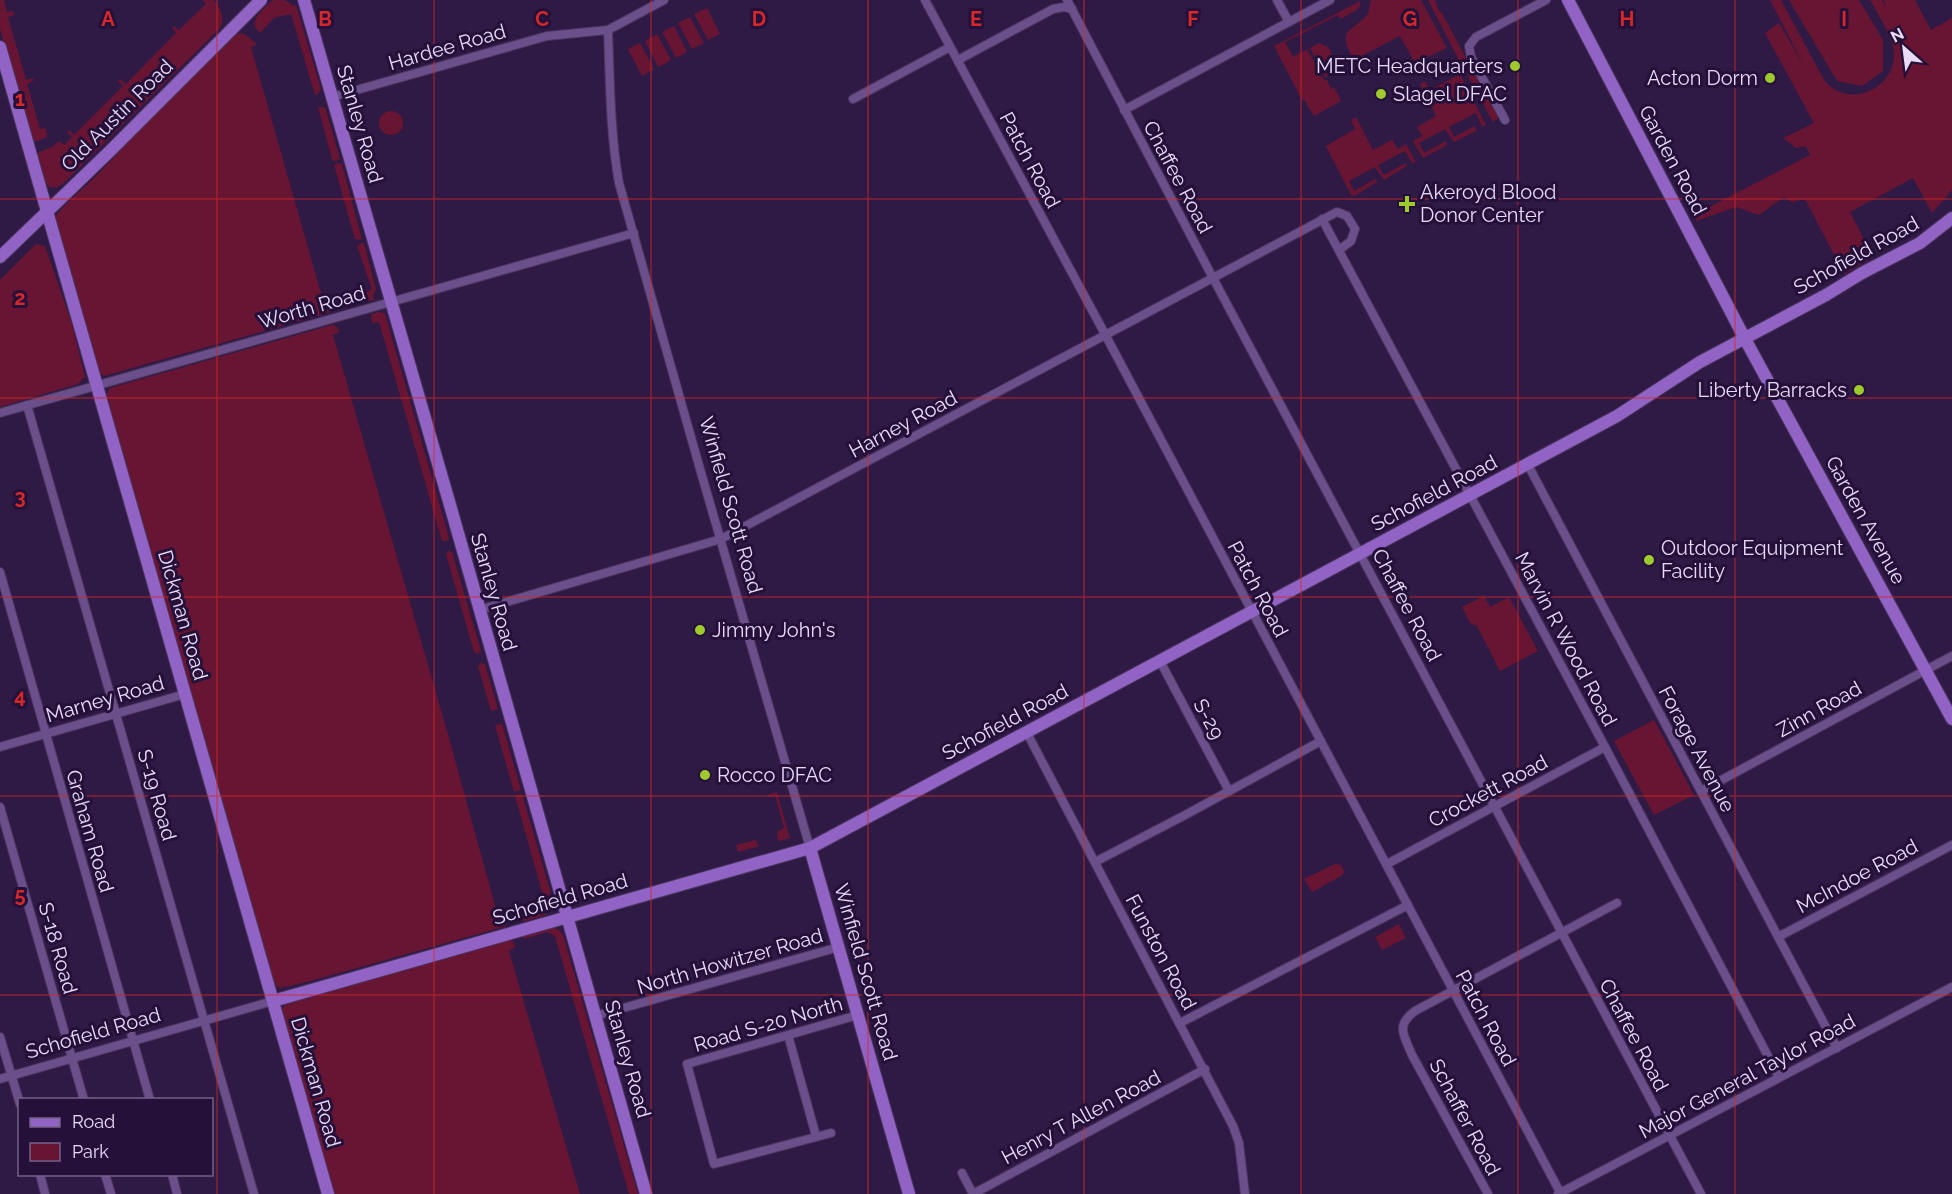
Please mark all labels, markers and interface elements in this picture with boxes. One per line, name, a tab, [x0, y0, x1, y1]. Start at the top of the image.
text: A	[101, 7, 115, 31]
text: B	[318, 7, 332, 31]
text: C	[535, 7, 549, 31]
text: D	[752, 7, 766, 31]
text: E	[970, 7, 982, 31]
text: F	[1187, 7, 1199, 31]
text: G	[1403, 7, 1417, 31]
text: H	[1620, 7, 1634, 31]
text: I	[1841, 7, 1847, 31]
north arrow	[1874, 18, 1934, 78]
street label: Hardee Road	[385, 19, 509, 75]
text: N	[1887, 24, 1907, 46]
street label: Old Austin Road	[56, 54, 178, 176]
place label: METC Headquarters	[1316, 54, 1503, 78]
marker: METC Headquarters	[1508, 59, 1522, 73]
street label: Stanley Road	[332, 62, 388, 186]
place label: Acton Dorm	[1647, 66, 1758, 90]
marker: Acton Dorm	[1763, 71, 1777, 85]
place label: Slagel DFAC	[1393, 82, 1507, 106]
text: 1	[15, 87, 25, 111]
marker: Slagel DFAC	[1374, 87, 1388, 101]
street label: Garden Road	[1634, 101, 1712, 219]
street label: Patch Road	[995, 108, 1065, 212]
street label: Chaffee Road	[1138, 117, 1218, 237]
place label: Akeroyd Blood Donor Center	[1420, 180, 1557, 227]
marker: Akeroyd Blood Donor Center	[1398, 195, 1416, 213]
street label: Schofield Road	[1789, 211, 1923, 299]
street label: Worth Road	[256, 280, 368, 334]
text: 2	[14, 286, 26, 310]
place label: Liberty Barracks	[1697, 378, 1847, 402]
marker: Liberty Barracks	[1852, 383, 1866, 397]
street label: Harney Road	[845, 385, 961, 463]
street label: Winfield Scott Road	[694, 414, 768, 596]
street label: Schofield Road	[1367, 450, 1501, 536]
street label: Garden Avenue	[1821, 452, 1911, 588]
text: 3	[14, 485, 26, 509]
street label: Stanley Road	[466, 530, 522, 654]
place label: Outdoor Equipment Facility	[1661, 536, 1844, 583]
street label: Patch Road	[1223, 537, 1293, 641]
street label: Chaffee Road	[1367, 545, 1447, 665]
street label: Dickman Road	[153, 547, 213, 683]
street label: Marvin R Wood Road	[1510, 548, 1622, 730]
marker: Outdoor Equipment Facility	[1642, 553, 1656, 567]
place label: Jimmy John's	[712, 618, 835, 642]
marker: Jimmy John's	[693, 623, 707, 637]
street label: Marney Road	[43, 671, 167, 727]
street label: Zinn Road	[1772, 676, 1866, 742]
street label: Schofield Road	[938, 679, 1072, 765]
street label: Forage Avenue	[1654, 682, 1741, 817]
text: 4	[14, 684, 26, 708]
street label: S-29	[1188, 695, 1230, 743]
street label: S-19 Road	[133, 747, 181, 843]
street label: Crockett Road	[1424, 750, 1552, 832]
place label: Rocco DFAC	[717, 763, 832, 787]
street label: Graham Road	[61, 767, 119, 895]
marker: Rocco DFAC	[698, 768, 712, 782]
street label: McIndoe Road	[1792, 834, 1922, 918]
street label: Schofield Road	[490, 868, 630, 930]
street label: Winfield Scott Road	[829, 881, 903, 1063]
text: 5	[14, 883, 26, 907]
street label: Funston Road	[1120, 890, 1202, 1014]
street label: S-18 Road	[34, 900, 82, 996]
street label: North Howitzer Road	[634, 923, 826, 999]
street label: Patch Road	[1451, 966, 1521, 1070]
street label: Chaffee Road	[1594, 975, 1674, 1095]
street label: Road S-20 North	[691, 991, 845, 1057]
street label: Stanley Road	[600, 997, 656, 1121]
street label: Schofield Road	[23, 1002, 163, 1064]
street label: Major General Taylor Road	[1635, 1009, 1859, 1143]
street label: Dickman Road	[286, 1014, 346, 1150]
street label: Schaffer Road	[1424, 1055, 1506, 1179]
street label: Henry T Allen Road	[997, 1065, 1165, 1169]
legend	[18, 1098, 213, 1176]
text: Road	[72, 1111, 115, 1132]
text: Park	[72, 1141, 109, 1162]

